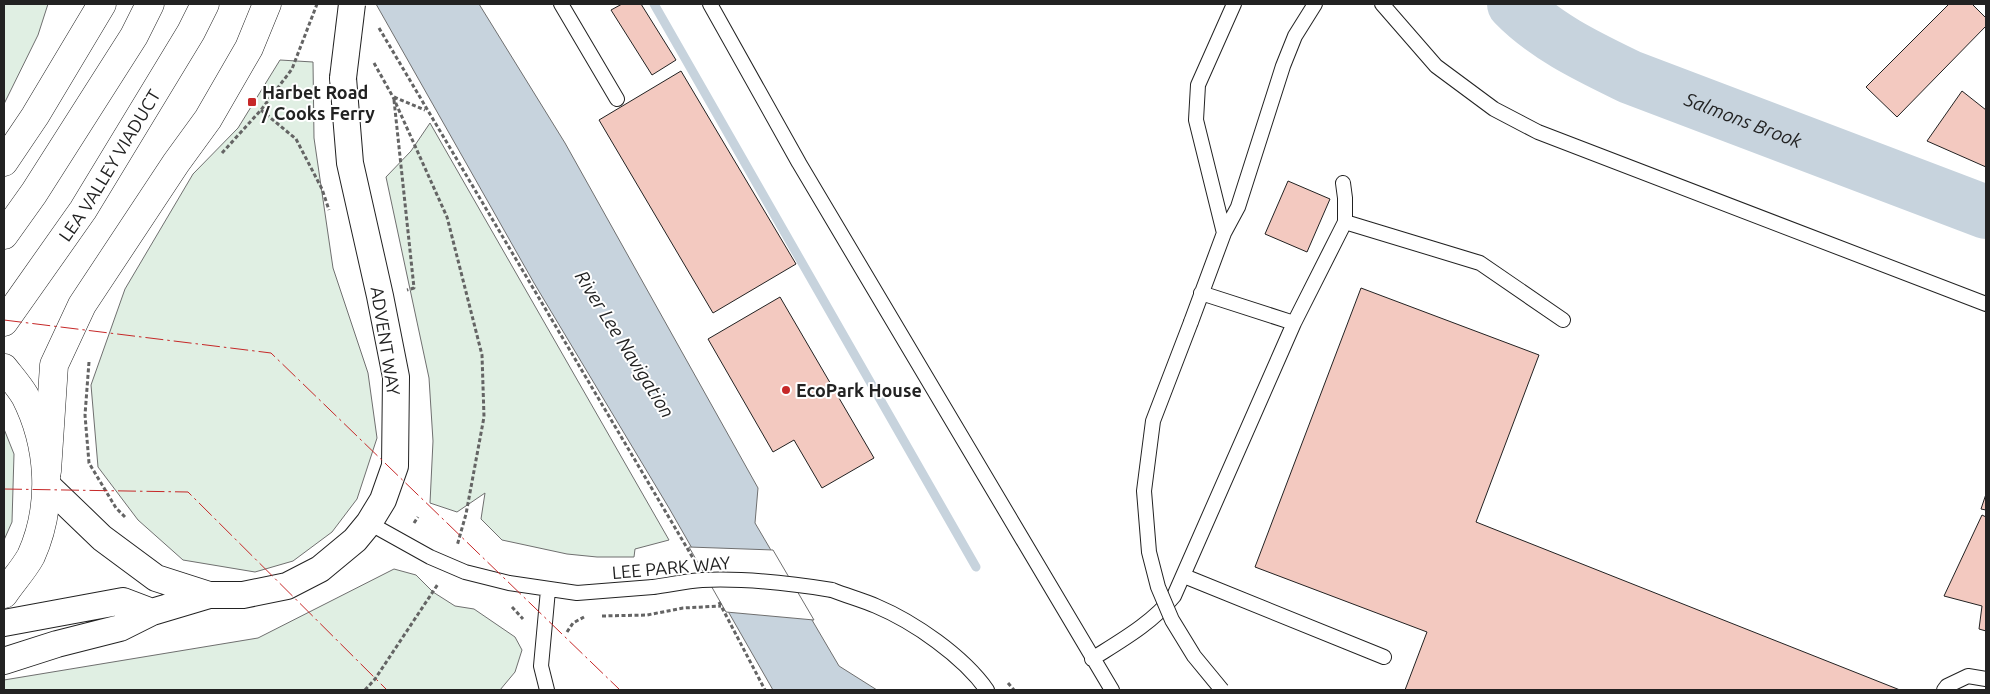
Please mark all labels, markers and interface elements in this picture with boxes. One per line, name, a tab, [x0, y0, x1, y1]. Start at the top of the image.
place label: Harbet Road / Cooks Ferry	[261, 82, 375, 123]
street label: LEA VALLEY VIADUCT	[54, 86, 164, 245]
water label: Salmons Brook	[1681, 87, 1805, 152]
marker: Harbet Road / Cooks Ferry	[246, 96, 258, 108]
water label: River Lee Navigation	[571, 266, 679, 422]
street label: ADVENT WAY	[368, 285, 405, 397]
place label: EcoPark House	[796, 380, 922, 400]
marker: EcoPark House	[780, 384, 792, 396]
street label: LEE PARK WAY	[611, 552, 732, 582]

